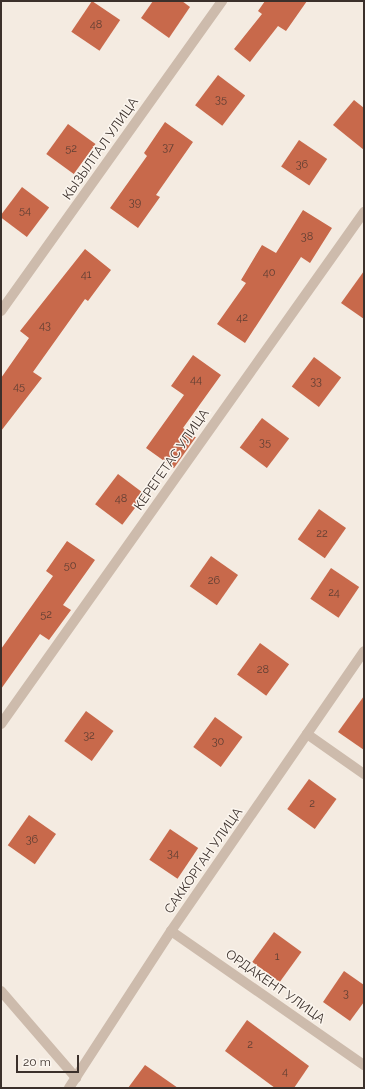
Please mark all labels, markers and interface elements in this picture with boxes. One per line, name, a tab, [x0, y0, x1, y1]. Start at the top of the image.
house number: 48	[90, 18, 102, 32]
house number: 35	[215, 93, 227, 107]
street label: КЫЗЫЛТАЛ УЛИЦА	[60, 95, 142, 203]
house number: 37	[162, 141, 174, 155]
house number: 52	[65, 142, 77, 156]
house number: 36	[296, 158, 308, 172]
house number: 39	[129, 196, 141, 210]
house number: 54	[19, 204, 31, 218]
house number: 38	[301, 230, 313, 244]
house number: 40	[263, 266, 275, 280]
house number: 41	[81, 268, 91, 282]
house number: 42	[236, 311, 248, 325]
house number: 43	[39, 319, 51, 333]
house number: 44	[190, 373, 202, 387]
house number: 33	[310, 375, 322, 389]
house number: 45	[13, 380, 25, 394]
street label: КЕРЕГЕТАС УЛИЦА	[131, 406, 213, 514]
house number: 35	[259, 436, 271, 450]
house number: 48	[115, 492, 127, 506]
house number: 22	[316, 527, 328, 541]
house number: 50	[64, 559, 76, 573]
house number: 26	[208, 574, 220, 588]
house number: 24	[328, 586, 340, 600]
house number: 52	[40, 608, 52, 622]
house number: 28	[257, 663, 269, 677]
house number: 32	[83, 729, 95, 743]
house number: 30	[212, 735, 224, 749]
house number: 2	[309, 797, 315, 811]
street label: САККОРГАН УЛИЦА	[162, 805, 246, 917]
house number: 36	[26, 833, 38, 847]
house number: 34	[167, 847, 179, 861]
street label: ОРДАКЕНТ УЛИЦА	[222, 947, 328, 1027]
house number: 1	[275, 950, 279, 964]
house number: 3	[343, 987, 349, 1001]
house number: 2	[247, 1038, 253, 1052]
scale bar	[18, 1047, 81, 1073]
text: 20 m	[23, 1055, 51, 1069]
house number: 4	[282, 1065, 288, 1079]

